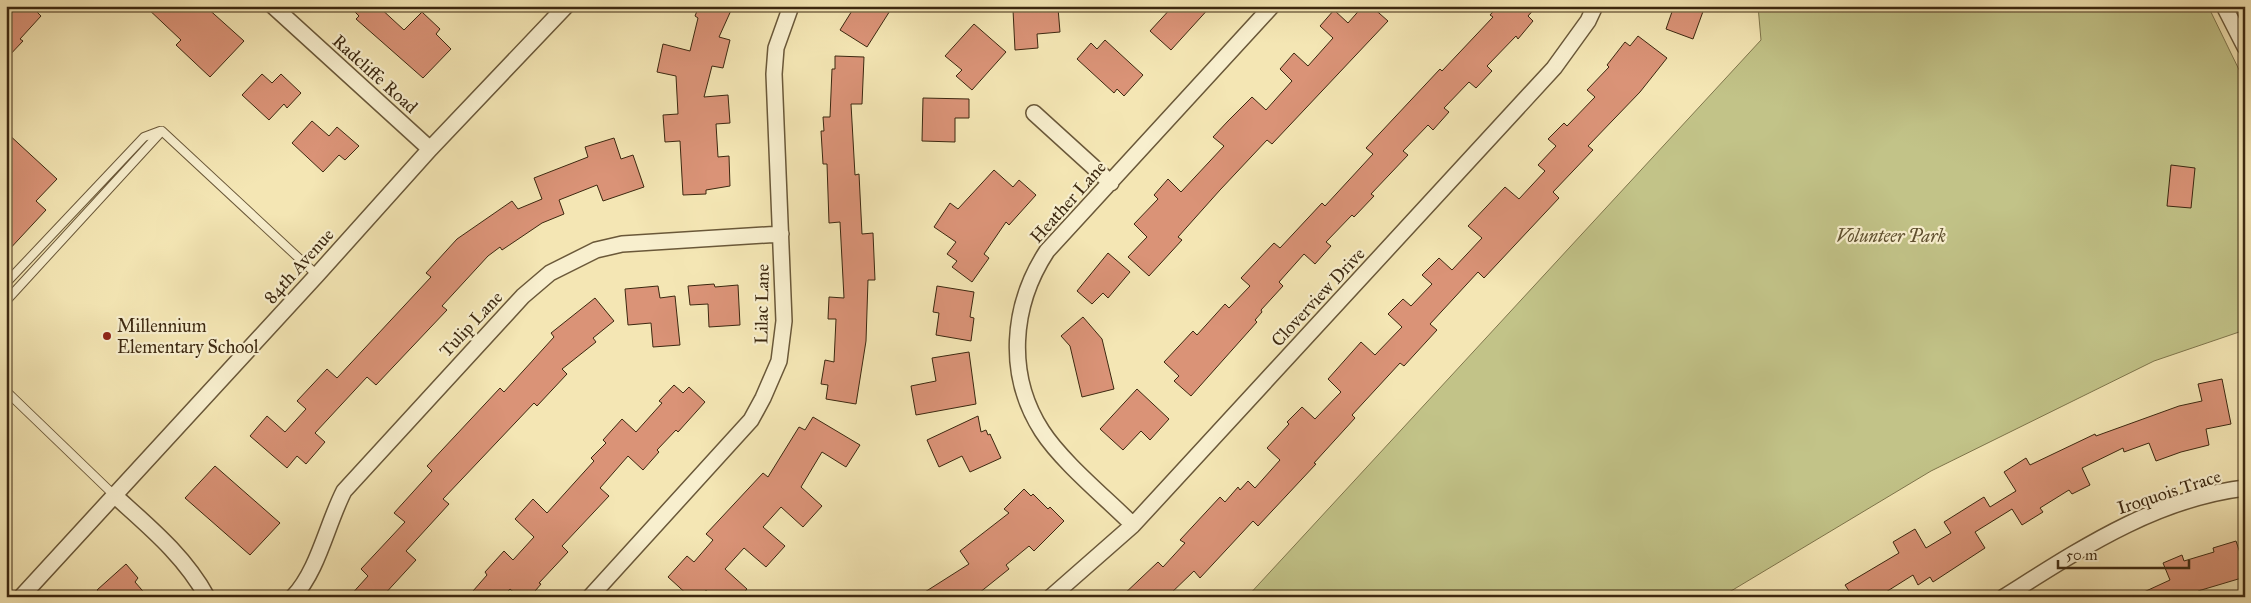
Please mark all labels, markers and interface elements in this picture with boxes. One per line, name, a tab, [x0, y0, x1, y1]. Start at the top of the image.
street label: Radcliffe Road	[328, 30, 422, 118]
street label: Heather Lane	[1025, 156, 1111, 248]
street label: 84th Avenue	[259, 224, 339, 308]
park label: Volunteer Park	[1836, 225, 1946, 247]
street label: Cloverview Drive	[1267, 243, 1369, 351]
street label: Lilac Lane	[750, 264, 774, 344]
street label: Tulip Lane	[435, 286, 507, 362]
place label: Millennium Elementary School	[117, 315, 259, 358]
marker: Millennium Elementary School	[101, 330, 113, 342]
street label: Iroquois Trace	[2114, 465, 2224, 520]
scale bar	[2058, 538, 2190, 570]
text: 50 m	[2066, 546, 2098, 564]

